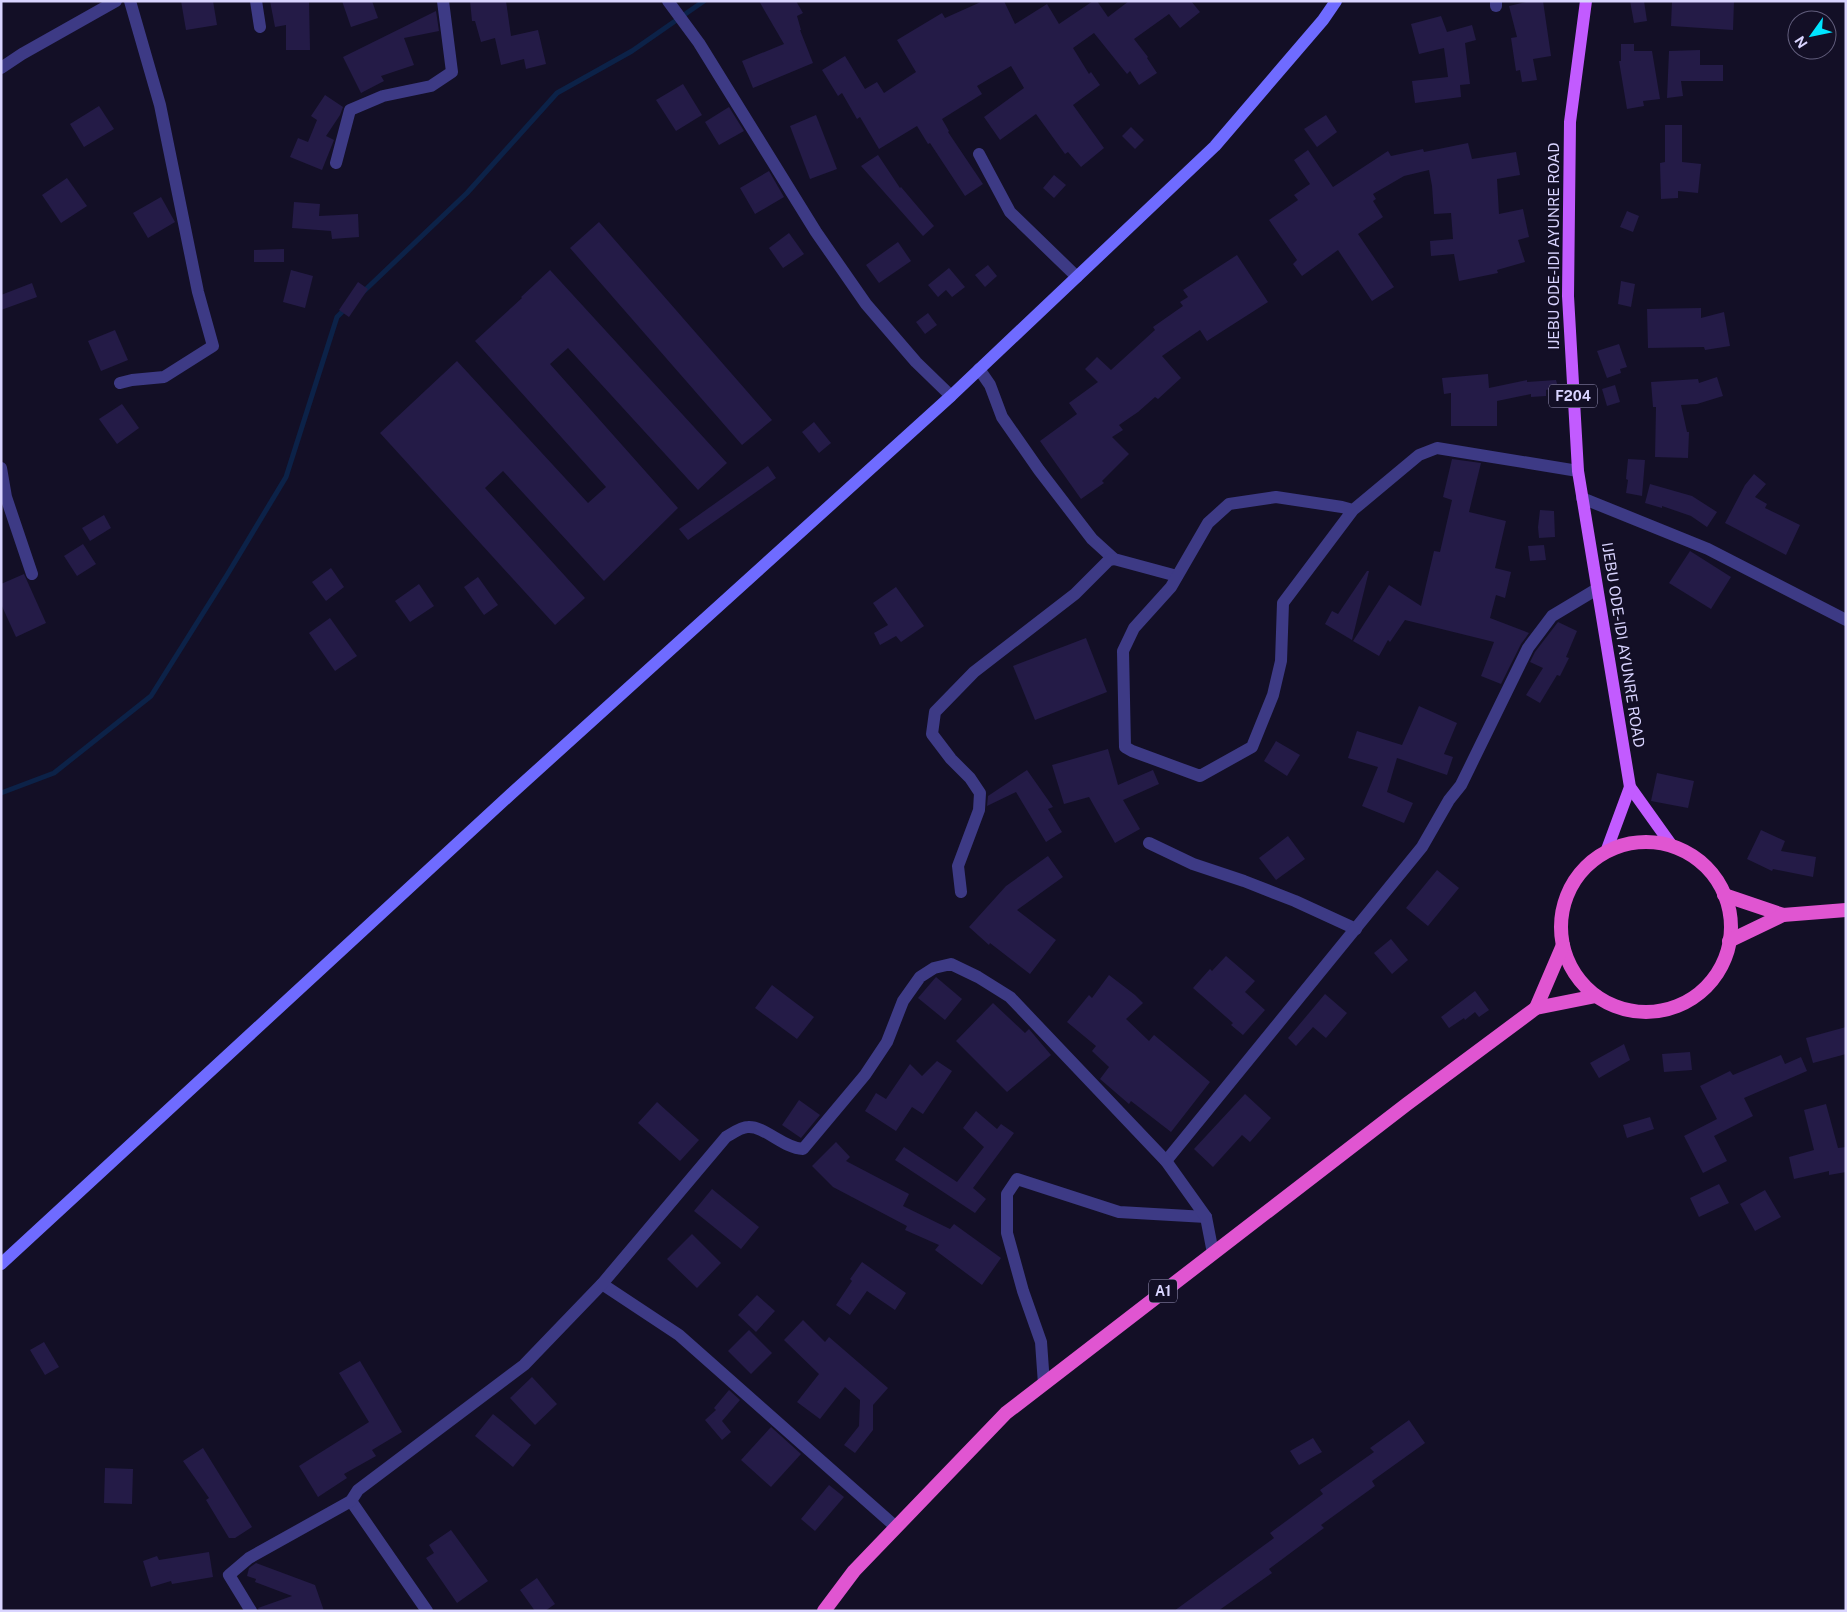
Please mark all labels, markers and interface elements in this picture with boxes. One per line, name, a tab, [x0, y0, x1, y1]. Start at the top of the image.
north arrow	[1787, 10, 1837, 60]
text: N	[1791, 33, 1811, 51]
street label: IJEBU ODE-IDI AYUNRE ROAD	[1545, 142, 1562, 350]
road number: F204	[1549, 384, 1597, 408]
street label: IJEBU ODE-IDI AYUNRE ROAD	[1599, 541, 1648, 749]
road number: A1	[1149, 1280, 1177, 1302]

